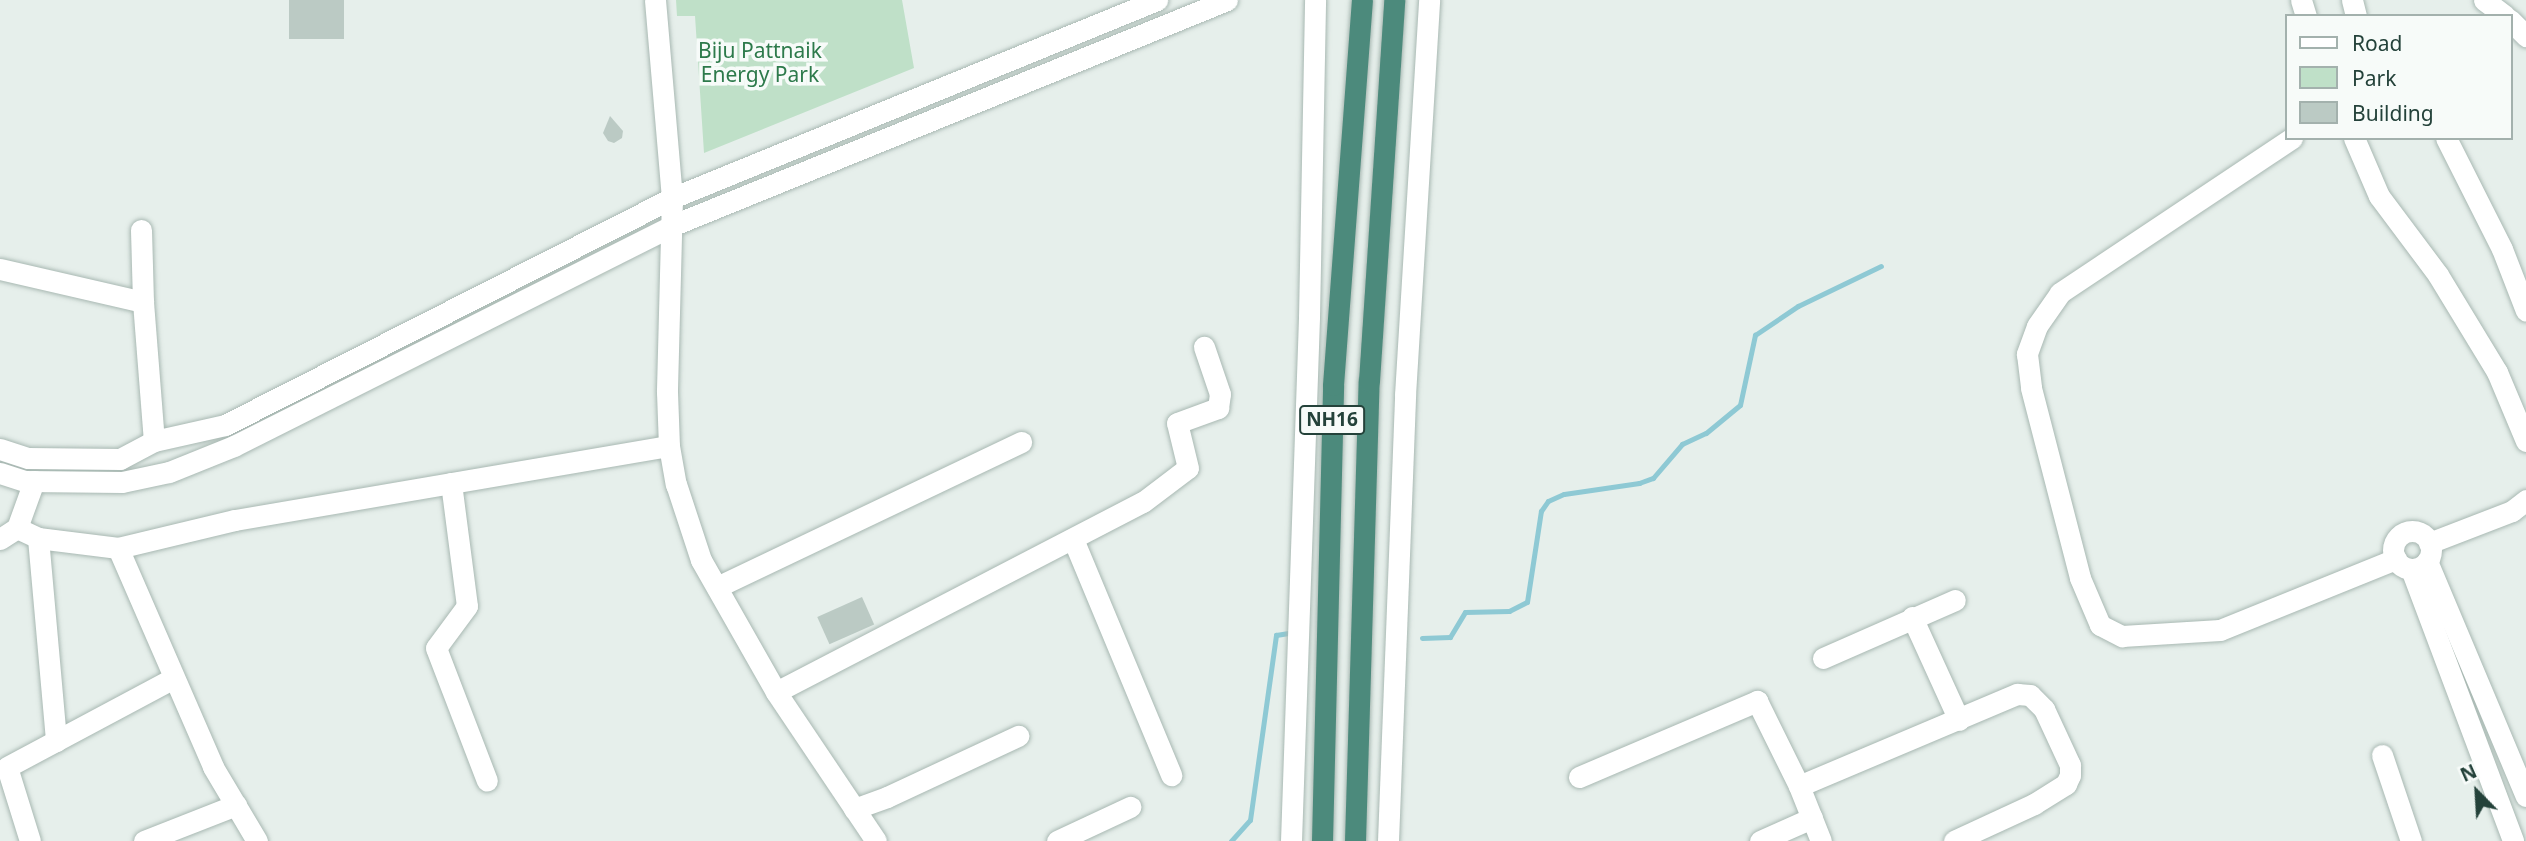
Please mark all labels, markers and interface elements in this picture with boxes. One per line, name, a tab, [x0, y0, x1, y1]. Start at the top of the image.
legend	[2284, 14, 2512, 140]
text: Road	[2352, 29, 2402, 57]
park label: Biju Pattnaik Energy Park	[698, 37, 822, 87]
text: Park	[2352, 64, 2396, 92]
text: Building	[2352, 99, 2434, 127]
road number: NH16	[1299, 404, 1365, 436]
north arrow	[2442, 757, 2512, 827]
text: N	[2456, 758, 2481, 788]

